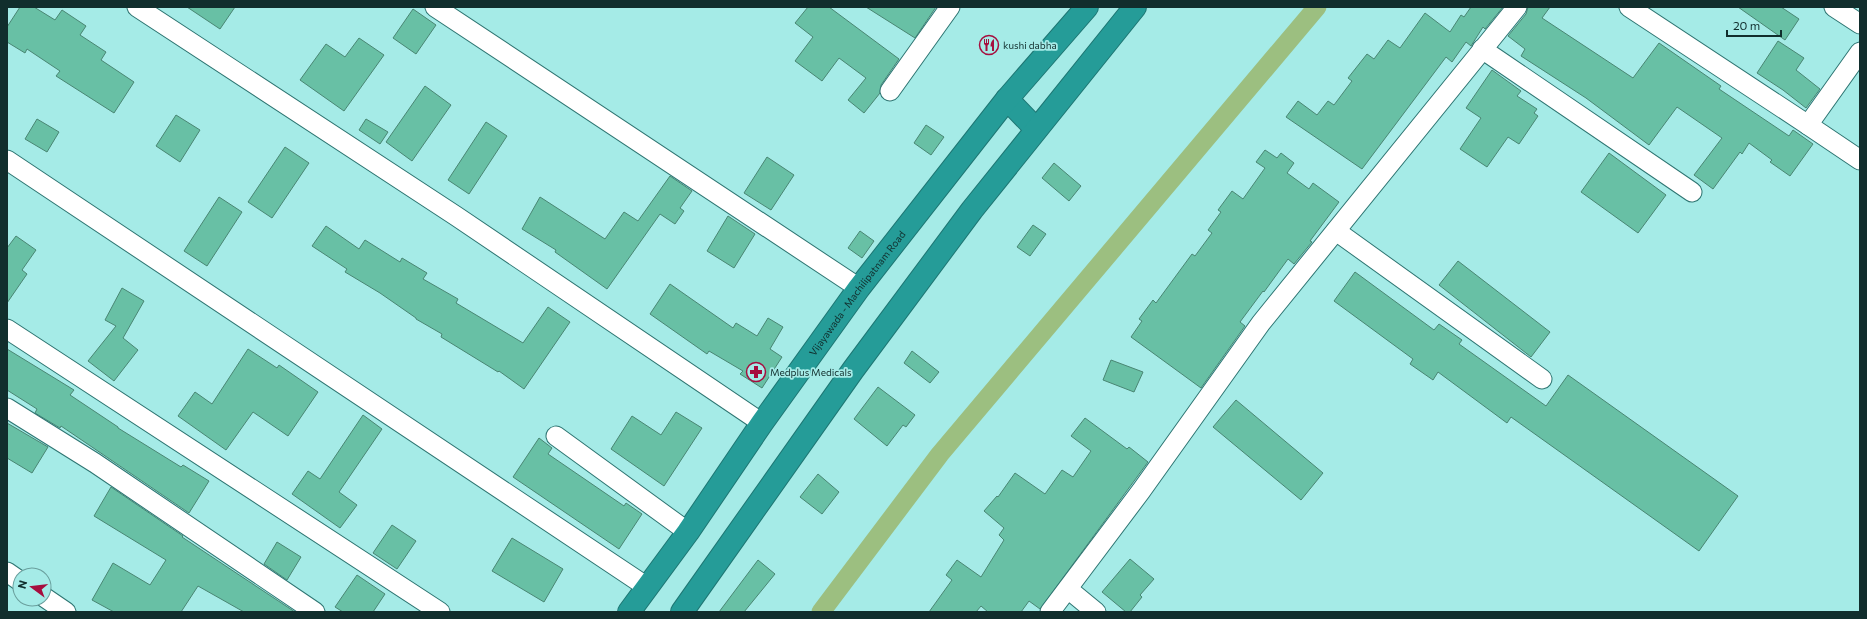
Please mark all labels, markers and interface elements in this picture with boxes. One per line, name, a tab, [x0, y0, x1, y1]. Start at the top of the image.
scale bar	[1727, 12, 1781, 38]
text: 20 m	[1733, 18, 1760, 32]
restaurant icon: kushi dabha	[978, 34, 1000, 56]
place label: kushi dabha	[1003, 39, 1057, 51]
street label: Vijayawada - Machilipatnam Road	[806, 228, 908, 358]
pharmacy icon: Medplus Medicals	[745, 361, 767, 383]
place label: Medplus Medicals	[770, 366, 852, 378]
north arrow	[12, 567, 52, 607]
text: N	[15, 579, 29, 590]

